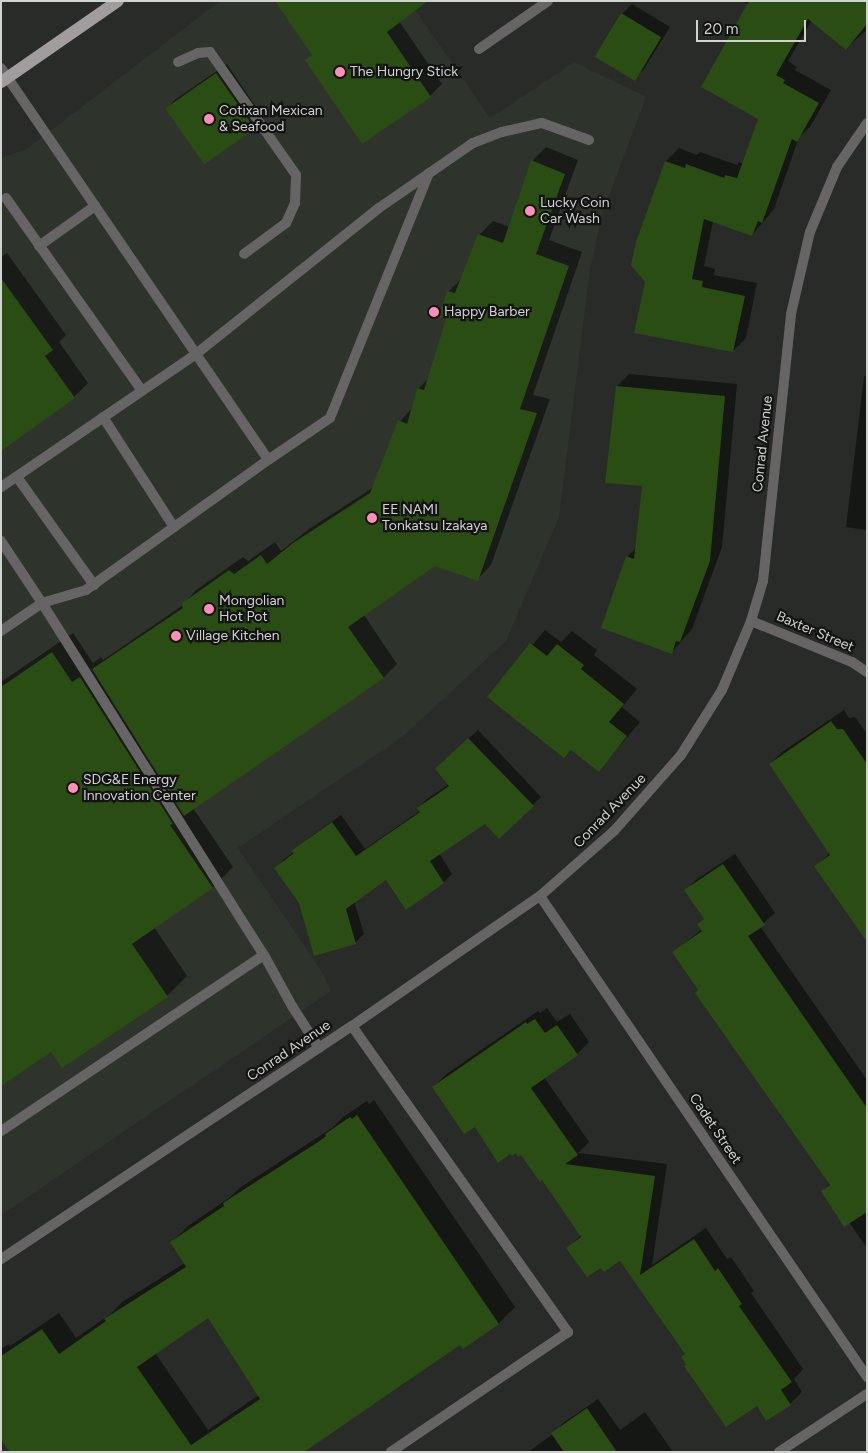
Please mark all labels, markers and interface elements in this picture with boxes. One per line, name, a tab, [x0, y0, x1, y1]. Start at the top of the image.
scale bar	[698, 10, 808, 42]
text: 20 m	[704, 20, 738, 38]
place label: The Hungry Stick	[350, 64, 458, 80]
marker: The Hungry Stick	[334, 66, 346, 78]
place label: Cotixan Mexican & Seafood	[219, 103, 323, 136]
marker: Cotixan Mexican & Seafood	[203, 113, 215, 125]
place label: Lucky Coin Car Wash	[540, 195, 610, 228]
marker: Lucky Coin Car Wash	[524, 205, 536, 217]
place label: Happy Barber	[444, 304, 530, 320]
marker: Happy Barber	[428, 306, 440, 318]
street label: Conrad Avenue	[750, 395, 776, 493]
place label: EE NAMI Tonkatsu Izakaya	[382, 502, 487, 534]
marker: EE NAMI Tonkatsu Izakaya	[366, 512, 378, 524]
place label: Mongolian Hot Pot	[219, 593, 284, 626]
marker: Mongolian Hot Pot	[203, 603, 215, 615]
street label: Baxter Street	[774, 608, 856, 656]
place label: Village Kitchen	[186, 628, 279, 644]
marker: Village Kitchen	[170, 630, 182, 642]
street label: Conrad Avenue	[570, 770, 650, 852]
place label: SDG&E Energy Innovation Center	[83, 772, 196, 804]
marker: SDG&E Energy Innovation Center	[67, 782, 79, 794]
street label: Conrad Avenue	[244, 1017, 334, 1085]
street label: Cadet Street	[685, 1091, 745, 1167]

